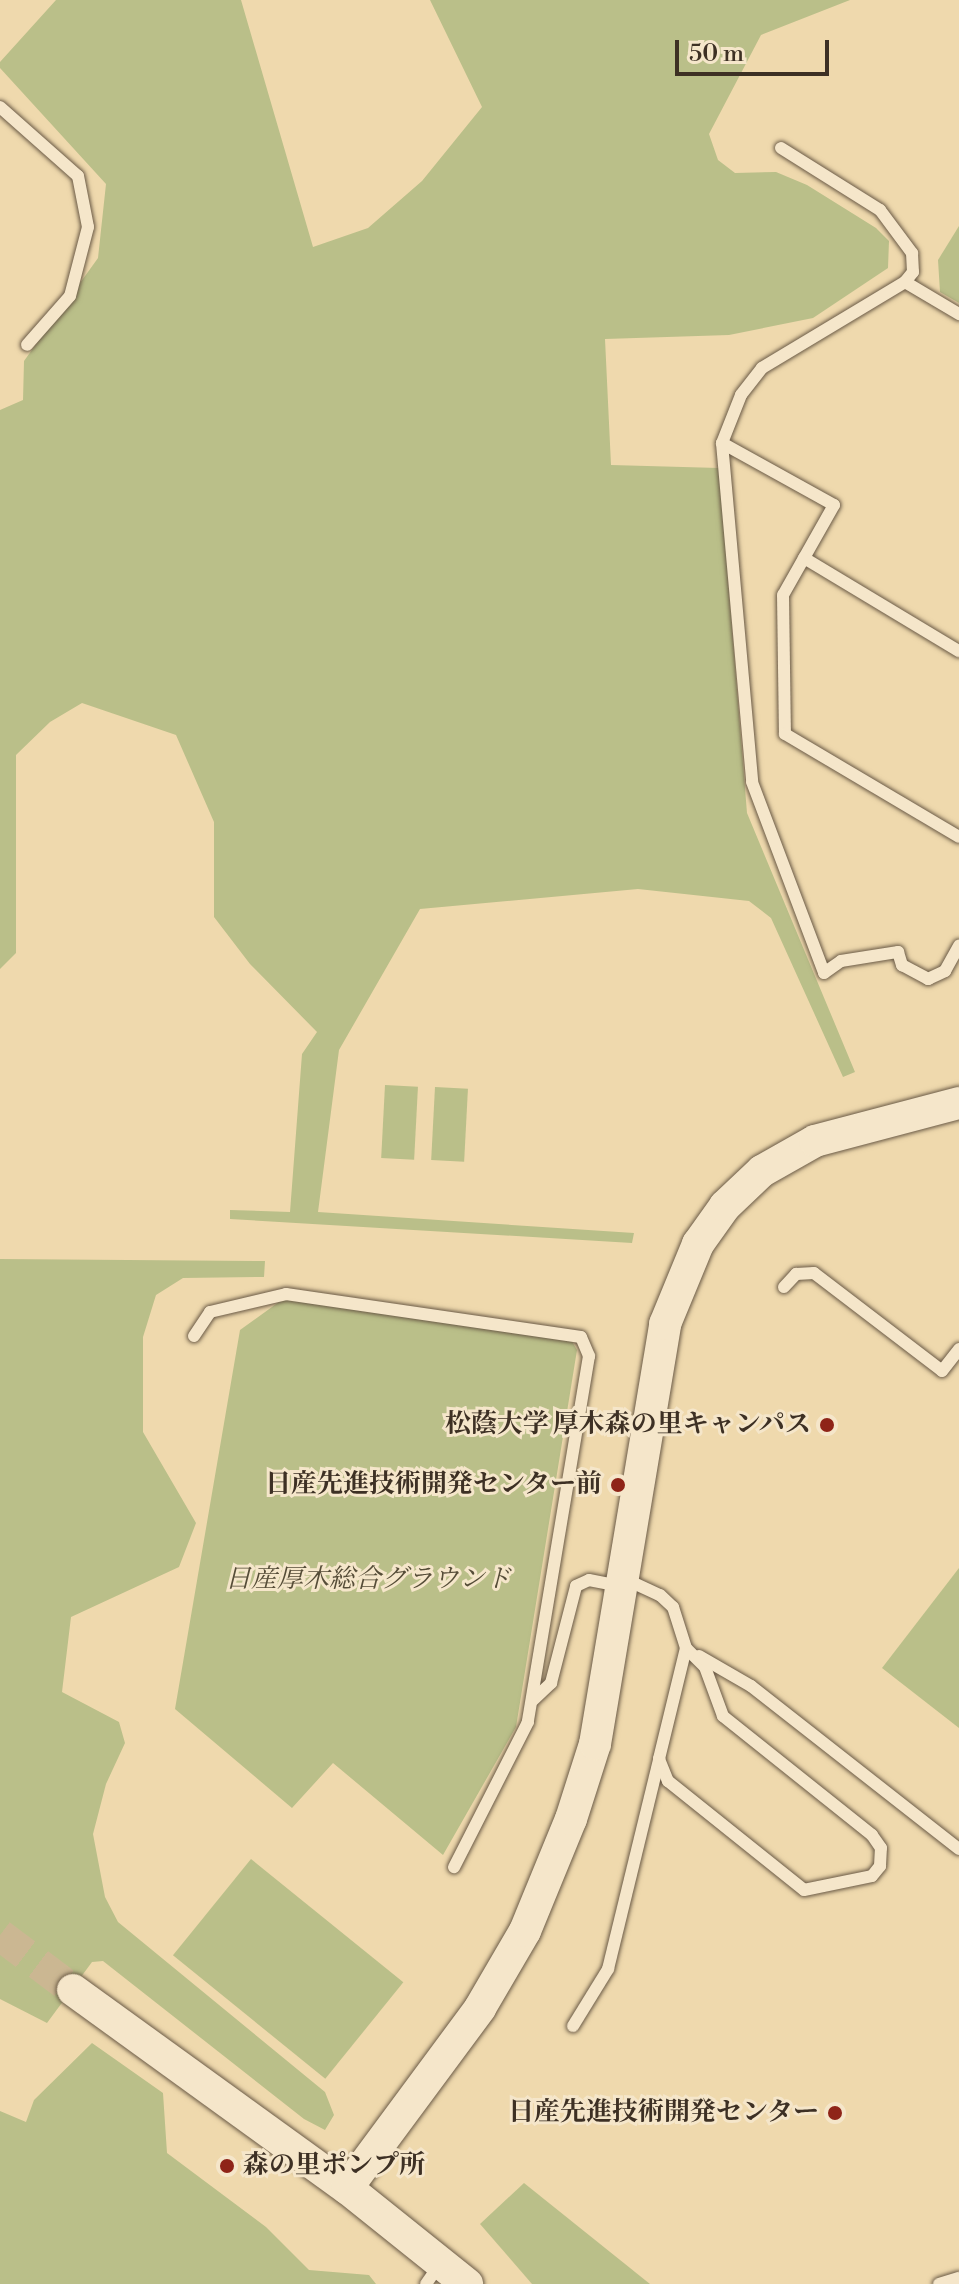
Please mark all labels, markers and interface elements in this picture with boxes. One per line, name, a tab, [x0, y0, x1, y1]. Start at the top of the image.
scale bar	[679, 24, 833, 74]
text: 50 m	[689, 39, 744, 69]
place label: 松蔭大学 厚木森の里キャンパス	[443, 1409, 811, 1441]
marker: 松蔭大学 厚木森の里キャンパス	[818, 1416, 836, 1434]
place label: 日産先進技術開発センター前	[264, 1469, 602, 1501]
marker: 日産先進技術開発センター前	[609, 1476, 627, 1494]
park label: 日産厚木総合グラウンド	[225, 1564, 511, 1596]
place label: 日産先進技術開発センター	[507, 2097, 819, 2129]
marker: 日産先進技術開発センター	[826, 2104, 844, 2122]
place label: 森の里ポンプ所	[243, 2150, 425, 2182]
marker: 森の里ポンプ所	[218, 2157, 236, 2175]

